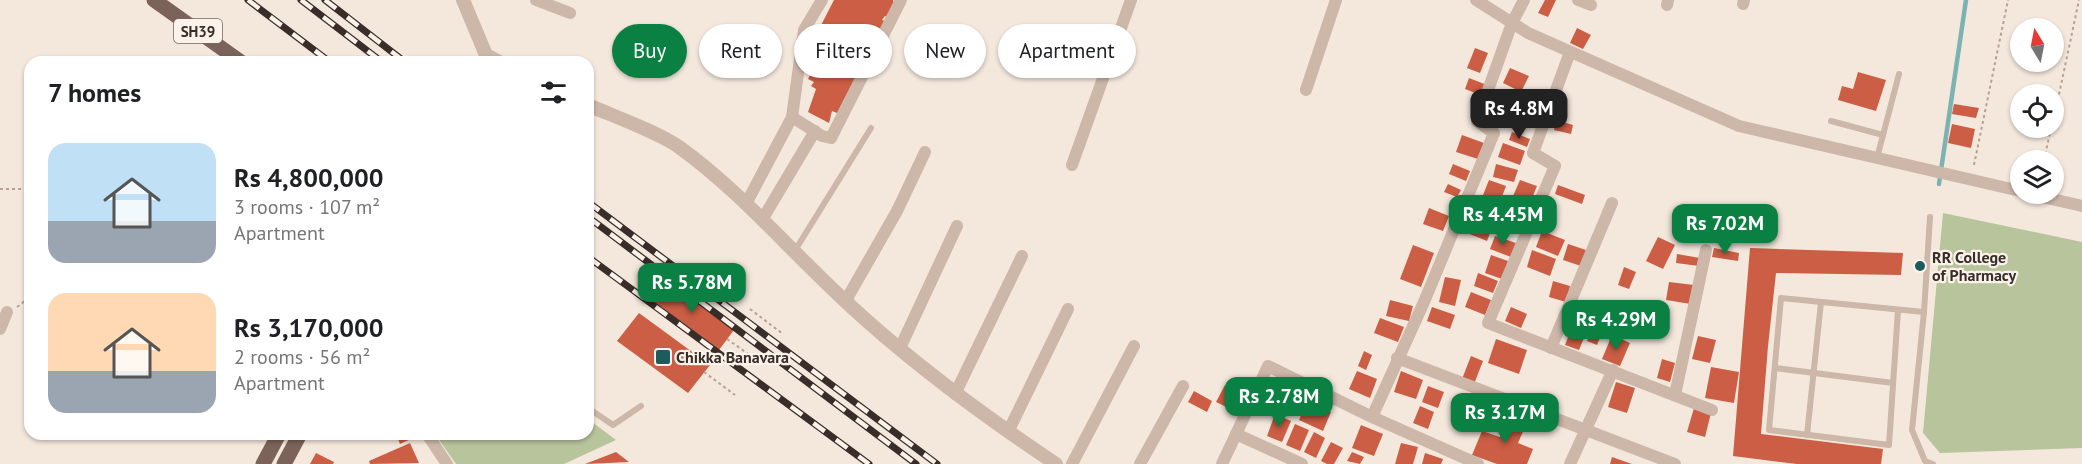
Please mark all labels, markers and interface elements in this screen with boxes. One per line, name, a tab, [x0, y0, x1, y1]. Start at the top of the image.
north arrow	[2010, 18, 2064, 72]
map controls	[2010, 18, 2064, 204]
road number: SH39	[174, 19, 222, 43]
chip: Buy	[612, 24, 687, 78]
chip: Rent	[699, 24, 782, 78]
chip: Filters	[794, 24, 892, 78]
chip: New	[904, 24, 986, 78]
chip: Apartment	[998, 24, 1136, 78]
text: 7 homes	[48, 76, 141, 109]
icon: filters	[537, 76, 570, 109]
button: locate	[2010, 84, 2064, 138]
pin: Rs 4.8M	[1464, 89, 1574, 140]
text: Rs 4.8M	[1484, 95, 1554, 121]
button: layers	[2010, 150, 2064, 204]
text: Rs 4,800,000	[234, 161, 384, 194]
icon: home	[96, 167, 168, 239]
text: 3 rooms · 107 m²	[234, 194, 380, 220]
pin: Rs 4.45M	[1441, 195, 1565, 246]
text: Rs 4.45M	[1463, 201, 1543, 227]
pin: Rs 7.02M	[1663, 204, 1787, 255]
text: Rs 7.02M	[1686, 210, 1764, 236]
text: Apartment	[234, 220, 325, 246]
place label: RR College of Pharmacy	[1932, 247, 2016, 285]
marker: RR College of Pharmacy	[1913, 259, 1927, 273]
pin: Rs 5.78M	[630, 263, 754, 314]
text: Rs 5.78M	[652, 269, 732, 295]
pin: Rs 4.29M	[1554, 300, 1678, 351]
text: Rs 4.29M	[1576, 306, 1656, 332]
text: Rs 3,170,000	[234, 311, 384, 344]
icon: home	[96, 317, 168, 389]
text: 2 rooms · 56 m²	[234, 344, 370, 370]
place label: Chikka Banavara	[676, 347, 789, 367]
marker: Chikka Banavara	[654, 348, 672, 366]
text: Apartment	[234, 370, 325, 396]
pin: Rs 2.78M	[1217, 377, 1341, 428]
text: Rs 2.78M	[1239, 383, 1319, 409]
pin: Rs 3.17M	[1443, 393, 1567, 444]
text: Rs 3.17M	[1465, 399, 1545, 425]

